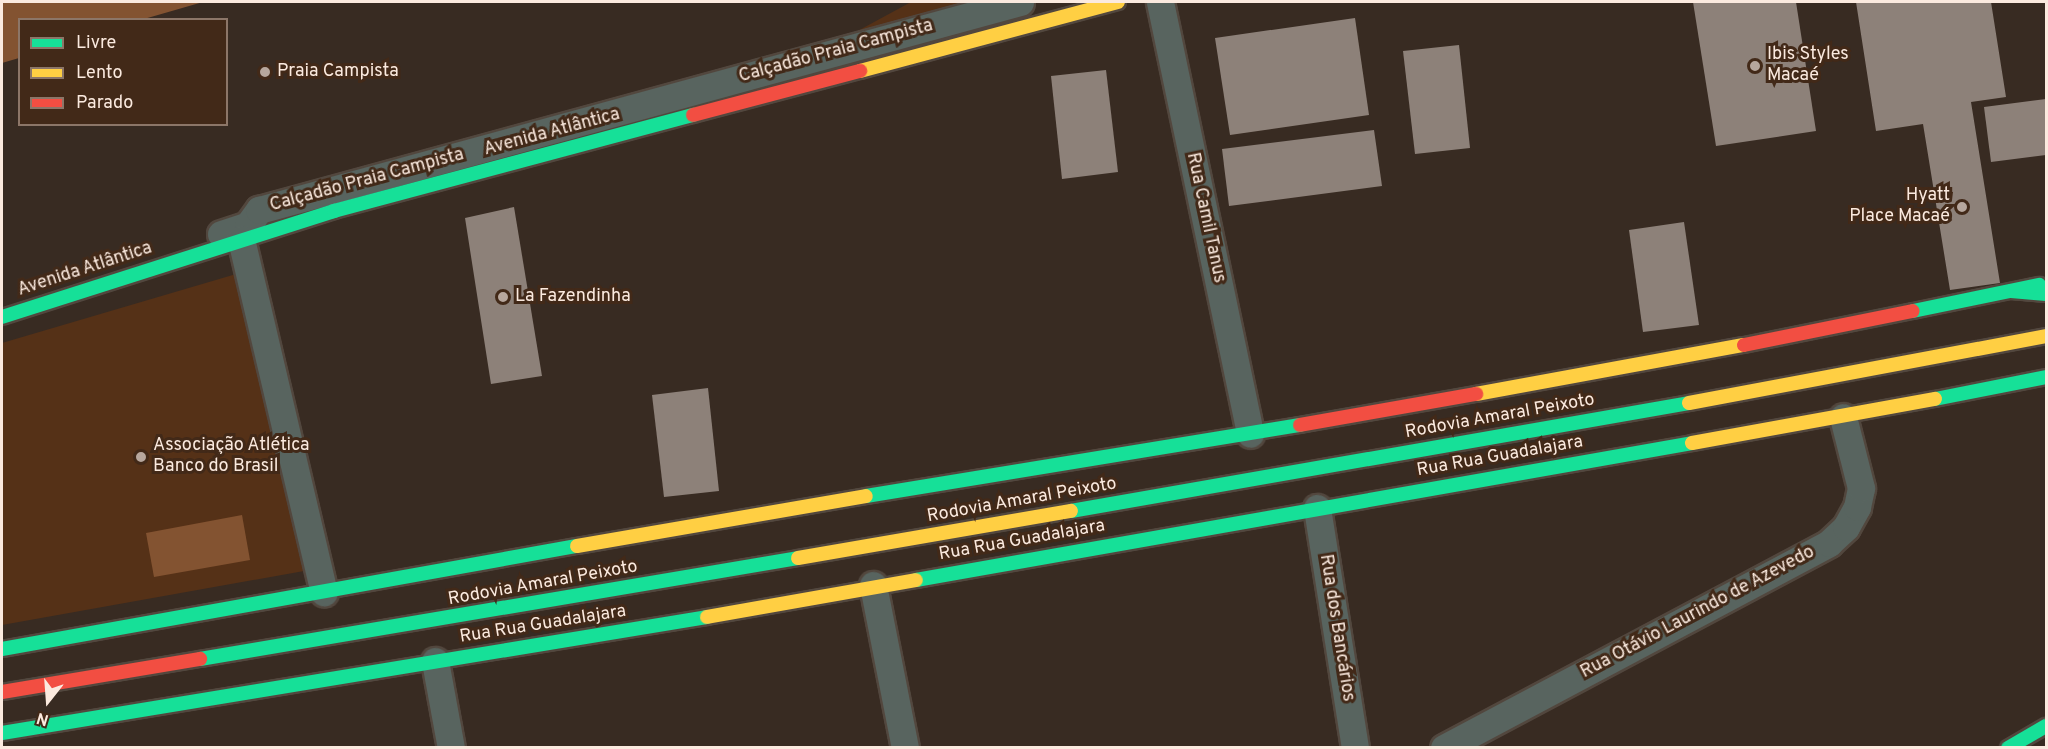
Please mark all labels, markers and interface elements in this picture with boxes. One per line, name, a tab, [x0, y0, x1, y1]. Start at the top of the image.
street label: Calçadão Praia Campista	[737, 16, 935, 88]
legend	[18, 18, 228, 126]
text: Livre	[76, 32, 116, 55]
place label: Ibis Styles Macaé	[1767, 45, 1849, 88]
marker: Ibis Styles Macaé	[1748, 59, 1762, 73]
place label: Praia Campista	[277, 61, 399, 83]
text: Lento	[76, 62, 122, 85]
marker: Praia Campista	[258, 65, 272, 79]
text: Parado	[76, 92, 133, 115]
street label: Avenida Atlântica	[481, 104, 623, 162]
street label: Calçadão Praia Campista	[268, 145, 466, 217]
street label: Rua Camil Tanus	[1181, 150, 1229, 286]
place label: Hyatt Place Macaé	[1849, 186, 1950, 228]
marker: Hyatt Place Macaé	[1955, 200, 1969, 214]
street label: Avenida Atlântica	[15, 238, 155, 302]
place label: La Fazendinha	[515, 286, 631, 308]
marker: La Fazendinha	[496, 290, 510, 304]
street label: Rodovia Amaral Peixoto	[1403, 390, 1597, 444]
street label: Rua Rua Guadalajara	[1415, 432, 1585, 482]
place label: Associação Atlética Banco do Brasil	[153, 436, 310, 478]
marker: Associação Atlética Banco do Brasil	[134, 450, 148, 464]
street label: Rodovia Amaral Peixoto	[925, 474, 1119, 528]
street label: Rua Rua Guadalajara	[937, 516, 1107, 566]
street label: Rua Otávio Laurindo de Azevedo	[1577, 542, 1819, 684]
street label: Rua dos Bancários	[1314, 553, 1358, 703]
street label: Rodovia Amaral Peixoto	[446, 557, 640, 611]
street label: Rua Rua Guadalajara	[458, 601, 628, 649]
north arrow	[18, 671, 78, 731]
text: N	[34, 707, 51, 729]

